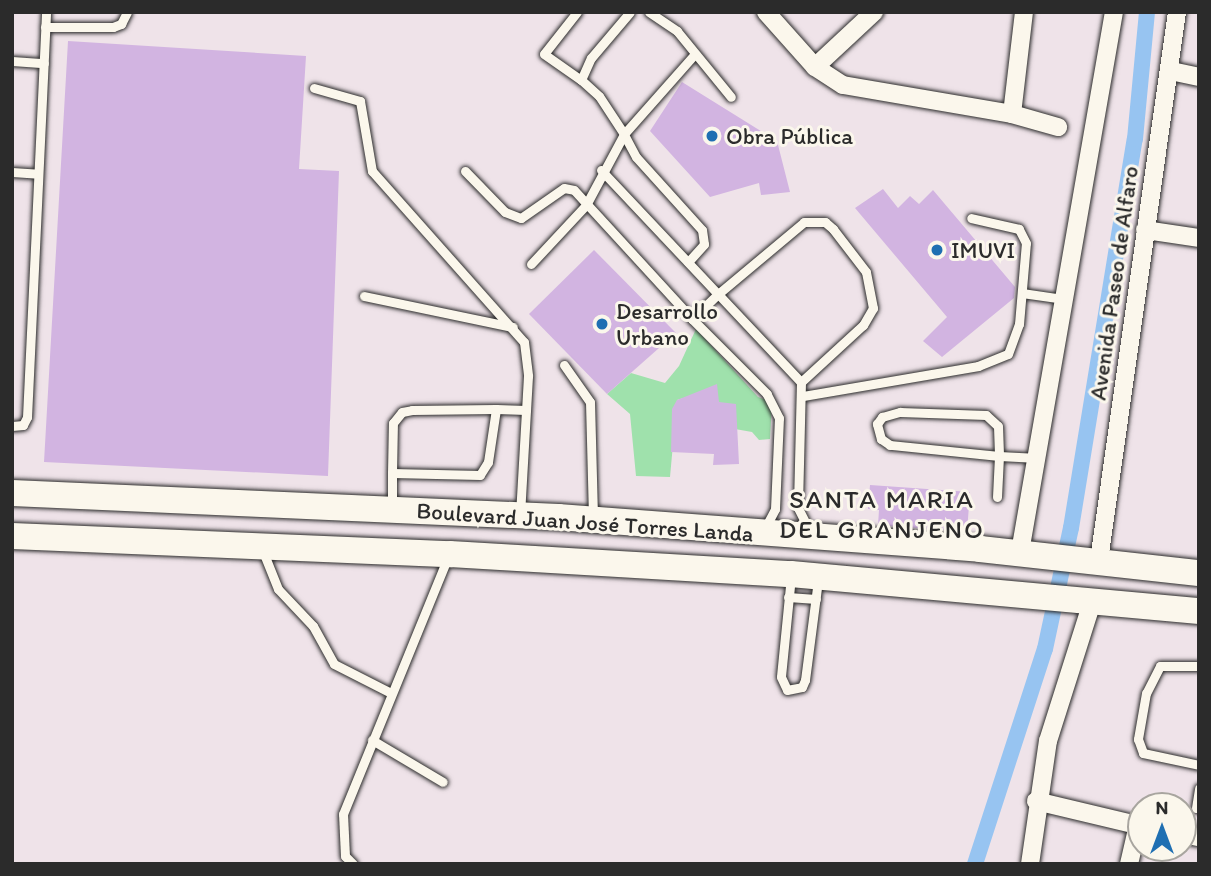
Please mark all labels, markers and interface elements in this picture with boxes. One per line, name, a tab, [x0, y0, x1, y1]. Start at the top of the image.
place label: Obra Pública	[726, 122, 853, 150]
marker: Obra Pública	[704, 128, 720, 144]
street label: Avenida Paseo de Alfaro	[1084, 163, 1144, 403]
place label: IMUVI	[951, 236, 1015, 264]
marker: IMUVI	[929, 242, 945, 258]
place label: Desarrollo Urbano	[616, 297, 718, 351]
marker: Desarrollo Urbano	[594, 316, 610, 332]
district label: SANTA MARIA DEL GRANJENO	[780, 484, 984, 546]
street label: Boulevard Juan José Torres Landa	[417, 497, 753, 547]
north arrow	[1127, 792, 1197, 862]
text: N	[1156, 796, 1168, 819]

